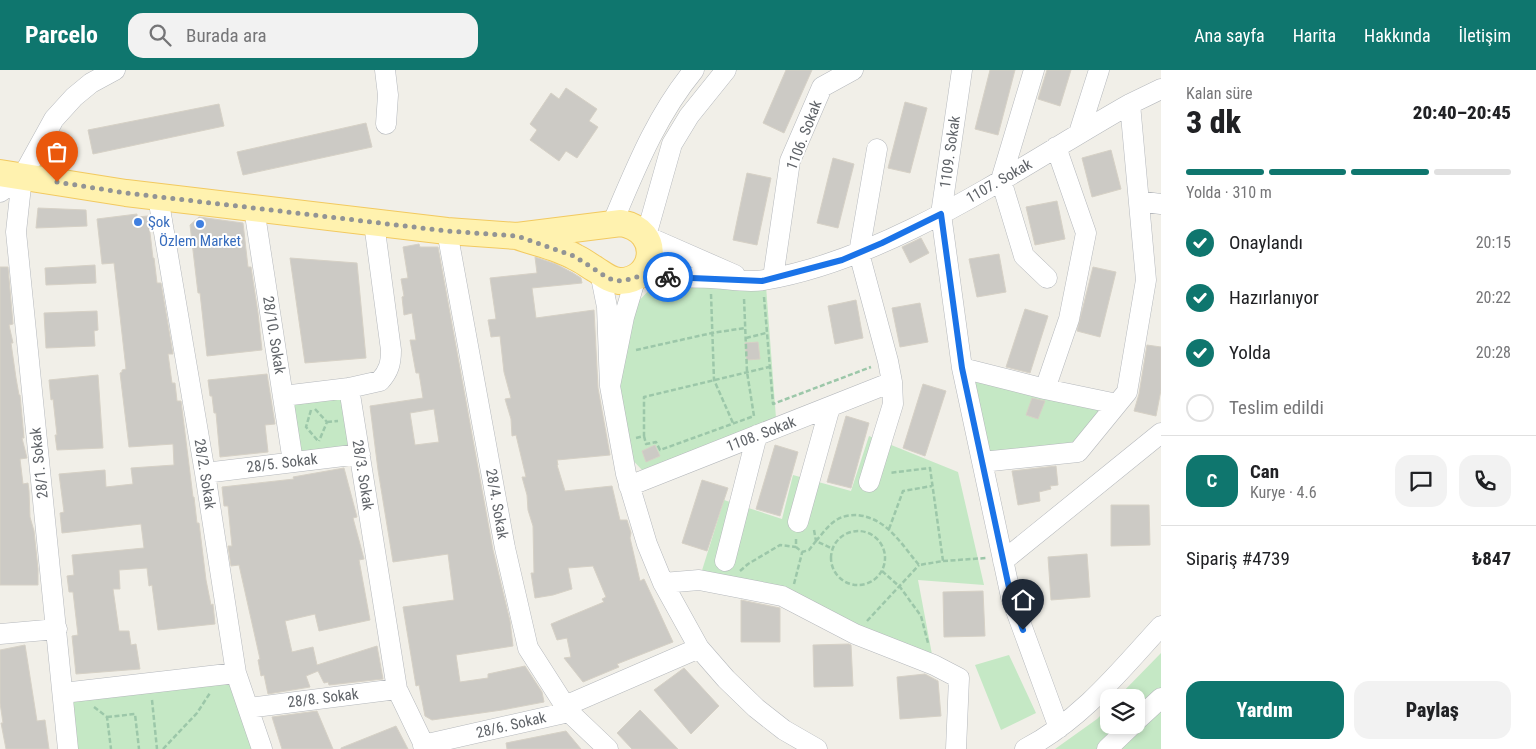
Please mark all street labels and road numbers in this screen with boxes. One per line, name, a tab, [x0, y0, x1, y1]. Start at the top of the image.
street label: 1106. Sokak	[783, 97, 826, 172]
street label: 1109. Sokak	[936, 114, 964, 189]
street label: 1107. Sokak	[963, 155, 1035, 207]
street label: 28/10. Sokak	[259, 295, 289, 375]
street label: 1108. Sokak	[724, 412, 799, 455]
street label: 28/1. Sokak	[26, 426, 52, 499]
street label: 28/2. Sokak	[191, 437, 219, 511]
street label: 28/3. Sokak	[349, 438, 377, 512]
street label: 28/5. Sokak	[246, 450, 319, 476]
street label: 28/4. Sokak	[482, 467, 512, 541]
street label: 28/8. Sokak	[287, 685, 360, 711]
street label: 28/6. Sokak	[474, 708, 548, 742]

